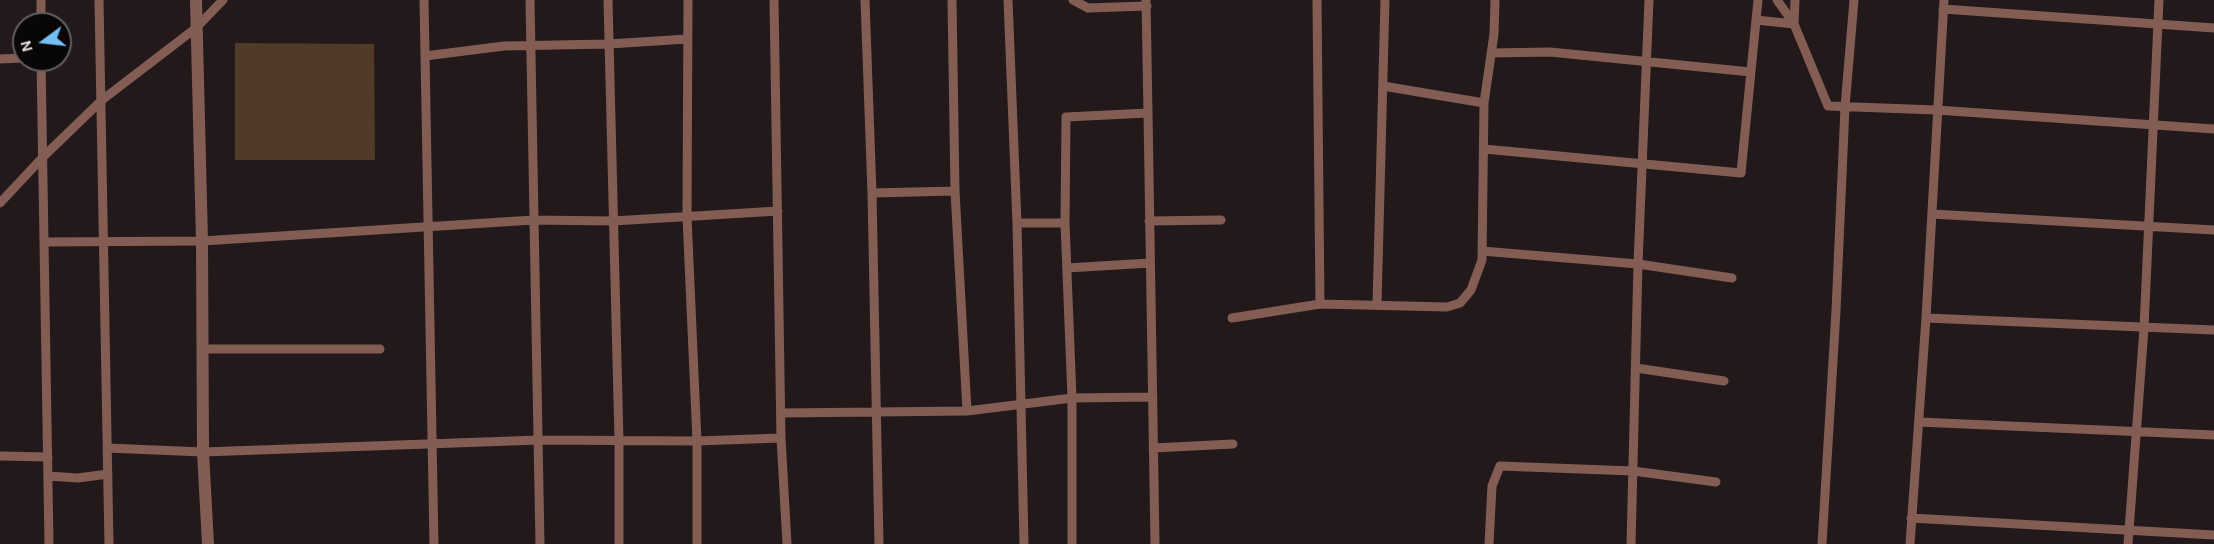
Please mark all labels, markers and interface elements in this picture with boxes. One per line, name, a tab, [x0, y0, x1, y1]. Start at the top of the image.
north arrow	[12, 12, 72, 72]
text: N	[15, 38, 37, 54]

